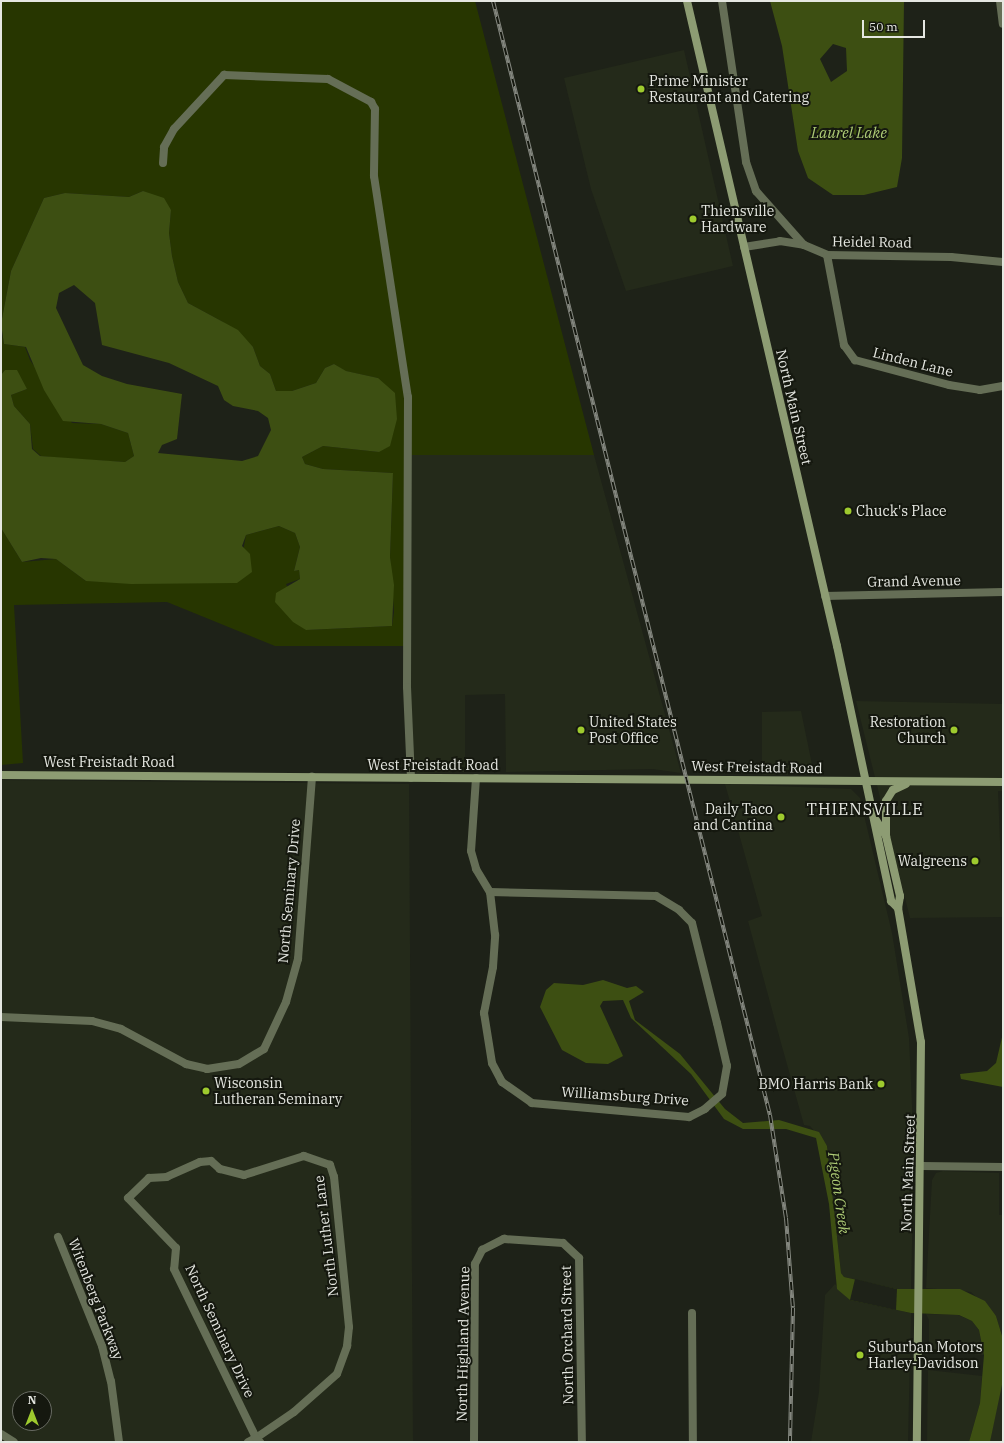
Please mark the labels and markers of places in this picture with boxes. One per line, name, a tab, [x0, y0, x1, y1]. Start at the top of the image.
place label: Prime Minister Restaurant and Catering	[649, 73, 809, 106]
marker: Prime Minister Restaurant and Catering	[636, 84, 646, 94]
place label: Thiensville Hardware	[701, 203, 774, 236]
marker: Thiensville Hardware	[688, 214, 698, 224]
place label: Chuck's Place	[856, 503, 947, 519]
marker: Chuck's Place	[843, 506, 853, 516]
place label: United States Post Office	[589, 714, 677, 746]
place label: Restoration Church	[870, 714, 946, 746]
marker: United States Post Office	[576, 725, 586, 735]
marker: Restoration Church	[949, 725, 959, 735]
place label: Daily Taco and Cantina	[693, 801, 773, 834]
marker: Daily Taco and Cantina	[776, 812, 786, 822]
place label: Walgreens	[898, 853, 967, 869]
marker: Walgreens	[970, 856, 980, 866]
place label: Wisconsin Lutheran Seminary	[214, 1075, 342, 1108]
place label: BMO Harris Bank	[758, 1076, 873, 1092]
marker: BMO Harris Bank	[876, 1079, 886, 1089]
marker: Wisconsin Lutheran Seminary	[201, 1086, 211, 1096]
place label: Suburban Motors Harley-Davidson	[868, 1339, 982, 1372]
marker: Suburban Motors Harley-Davidson	[855, 1350, 865, 1360]

